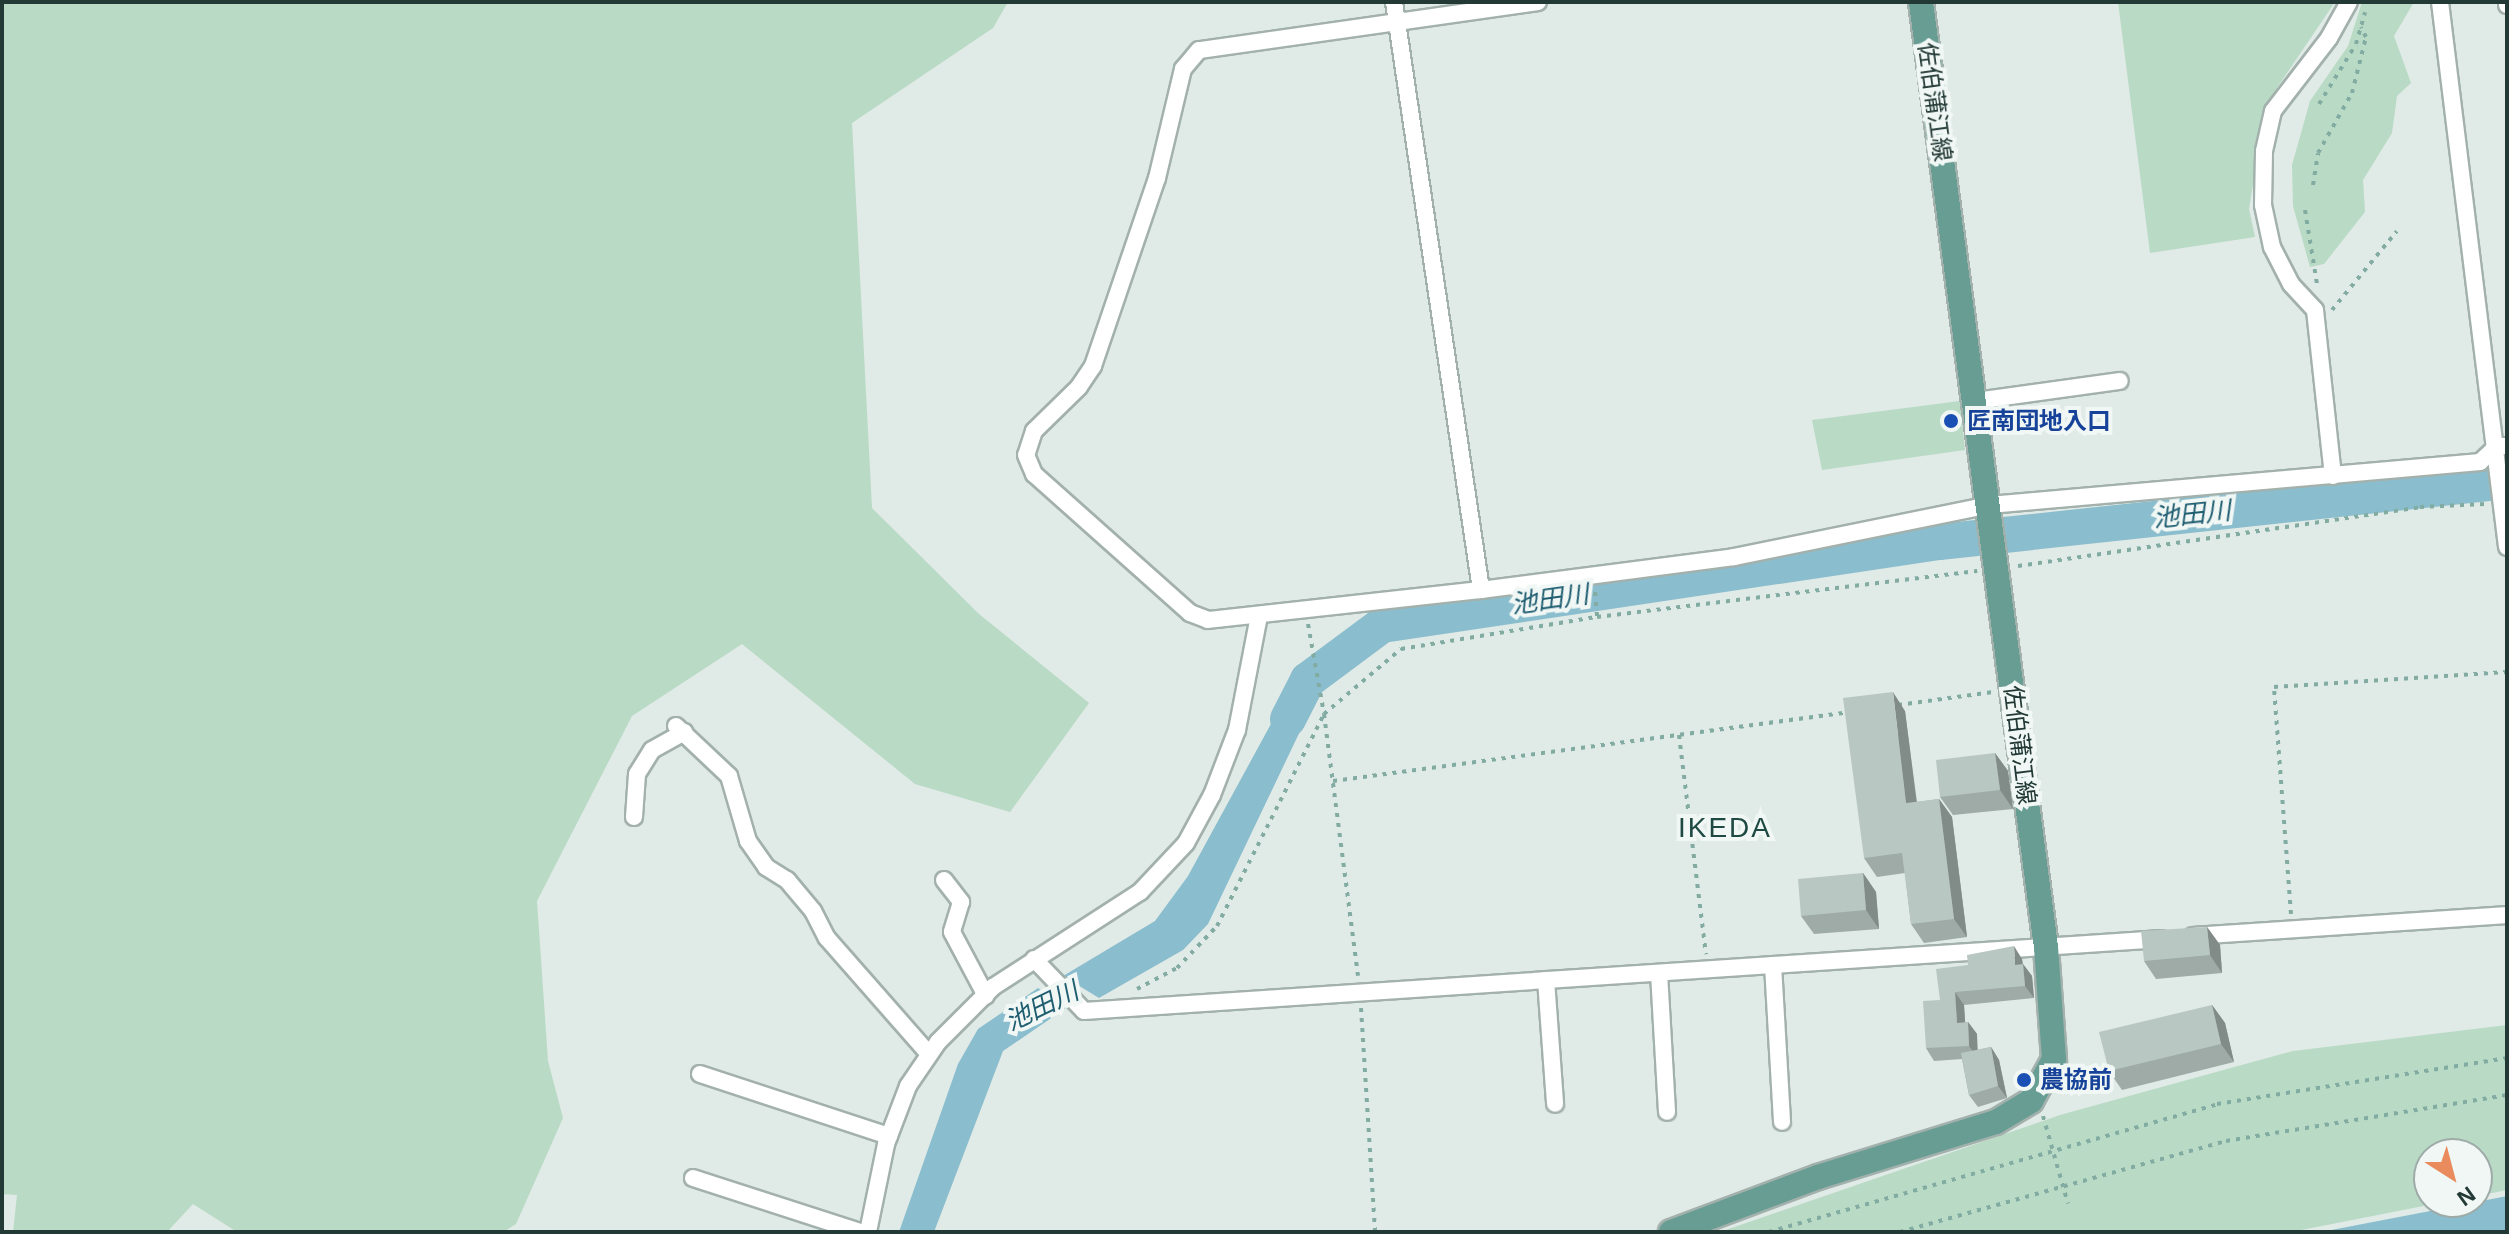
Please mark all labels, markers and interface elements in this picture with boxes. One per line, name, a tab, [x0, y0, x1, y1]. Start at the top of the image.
street label: 佐伯蒲江線	[1912, 41, 1958, 163]
place label: 匠南団地入口	[1967, 407, 2111, 435]
marker: 匠南団地入口	[1942, 412, 1960, 430]
water label: 池田川	[2152, 495, 2232, 535]
water label: 池田川	[1509, 579, 1591, 621]
street label: 佐伯蒲江線	[1998, 684, 2042, 806]
district label: IKEDA	[1678, 811, 1772, 845]
water label: 池田川	[1000, 976, 1084, 1038]
place label: 農協前	[2040, 1066, 2112, 1094]
marker: 農協前	[2015, 1071, 2033, 1089]
north arrow	[2413, 1138, 2493, 1218]
text: N	[2452, 1181, 2480, 1211]

